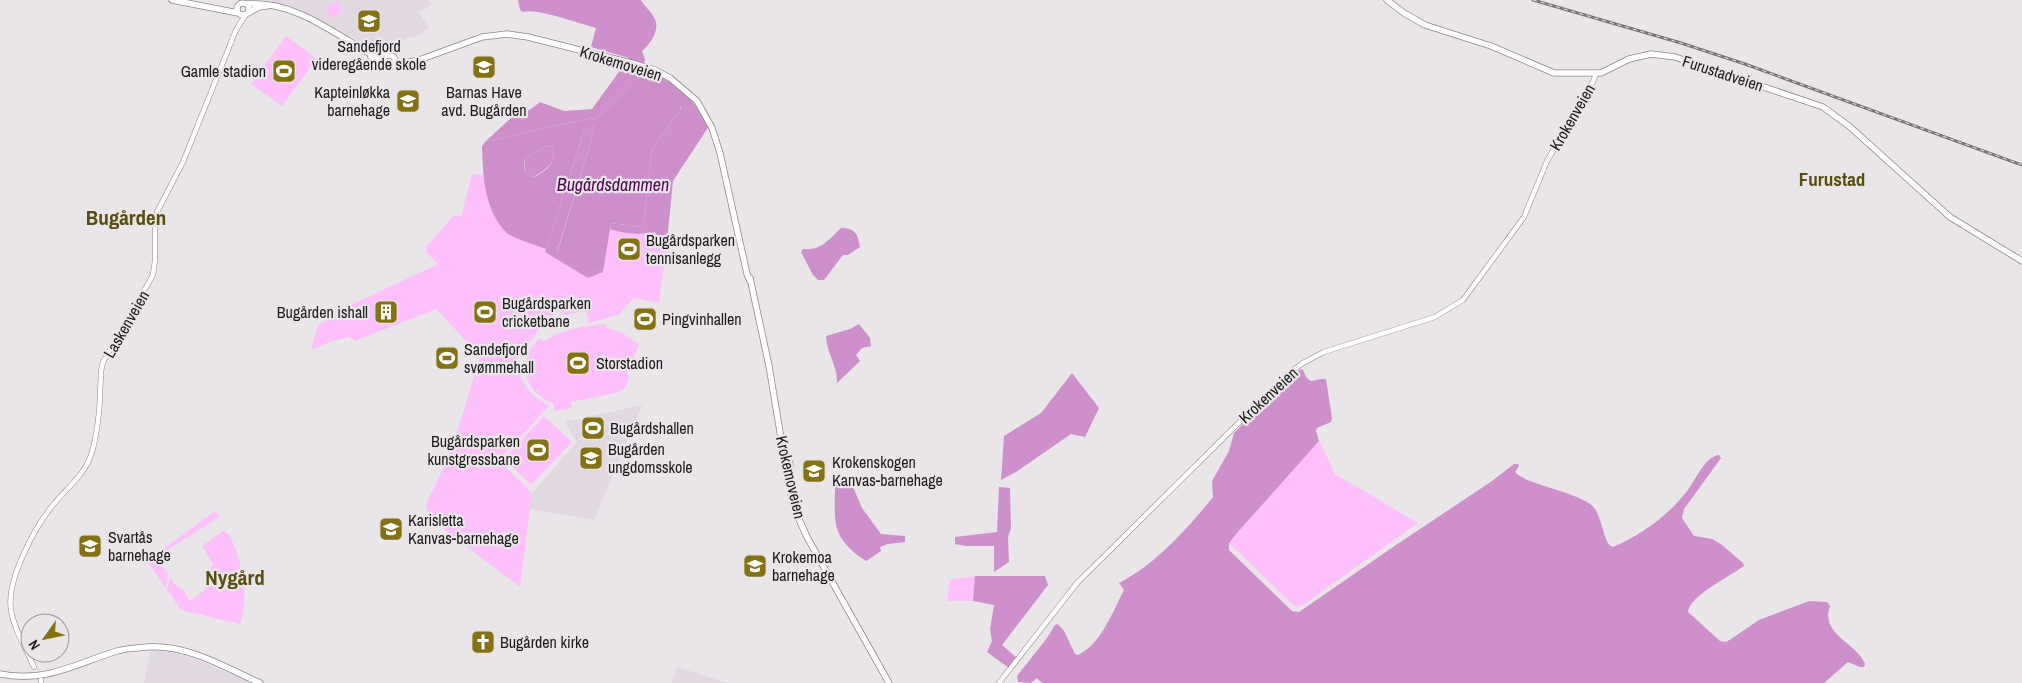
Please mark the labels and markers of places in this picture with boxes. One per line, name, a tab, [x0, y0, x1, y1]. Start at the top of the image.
school or university icon: Sandefjord videregående skole	[356, 8, 382, 34]
place label: Sandefjord videregående skole	[312, 35, 426, 75]
school or university icon: Barnas Have avd. Bugården	[471, 54, 497, 80]
sports icon: Gamle stadion	[271, 58, 297, 84]
place label: Gamle stadion	[181, 60, 266, 82]
place label: Kapteinløkka barnehage	[314, 81, 391, 121]
place label: Barnas Have avd. Bugården	[441, 81, 527, 121]
school or university icon: Kapteinløkka barnehage	[395, 88, 421, 114]
place label: Bugårdsparken tennisanlegg	[646, 229, 735, 269]
sports icon: Bugårdsparken tennisanlegg	[616, 236, 642, 262]
place label: Bugårdsparken cricketbane	[502, 292, 591, 332]
building icon: Bugården ishall	[373, 299, 399, 325]
sports icon: Bugårdsparken cricketbane	[472, 299, 498, 325]
place label: Bugården ishall	[277, 301, 368, 323]
sports icon: Pingvinhallen	[632, 306, 658, 332]
place label: Pingvinhallen	[662, 308, 742, 330]
place label: Sandefjord svømmehall	[464, 338, 534, 378]
sports icon: Sandefjord svømmehall	[434, 345, 460, 371]
sports icon: Storstadion	[565, 350, 591, 376]
place label: Storstadion	[596, 352, 663, 374]
sports icon: Bugårdshallen	[580, 415, 606, 441]
place label: Bugårdshallen	[610, 417, 694, 439]
place label: Bugårdsparken kunstgressbane	[427, 430, 520, 470]
sports icon: Bugårdsparken kunstgressbane	[525, 437, 551, 463]
place label: Bugården ungdomsskole	[608, 438, 693, 478]
school or university icon: Bugården ungdomsskole	[578, 445, 604, 471]
place label: Krokenskogen Kanvas-barnehage	[832, 451, 943, 491]
school or university icon: Krokenskogen Kanvas-barnehage	[801, 458, 827, 484]
place label: Karisletta Kanvas-barnehage	[408, 509, 519, 549]
school or university icon: Karisletta Kanvas-barnehage	[378, 516, 404, 542]
place label: Svartås barnehage	[108, 526, 171, 566]
school or university icon: Svartås barnehage	[77, 533, 103, 559]
place label: Krokemoa barnehage	[772, 546, 835, 586]
school or university icon: Krokemoa barnehage	[742, 553, 768, 579]
church icon: Bugården kirke	[470, 629, 496, 655]
place label: Bugården kirke	[500, 631, 589, 653]

